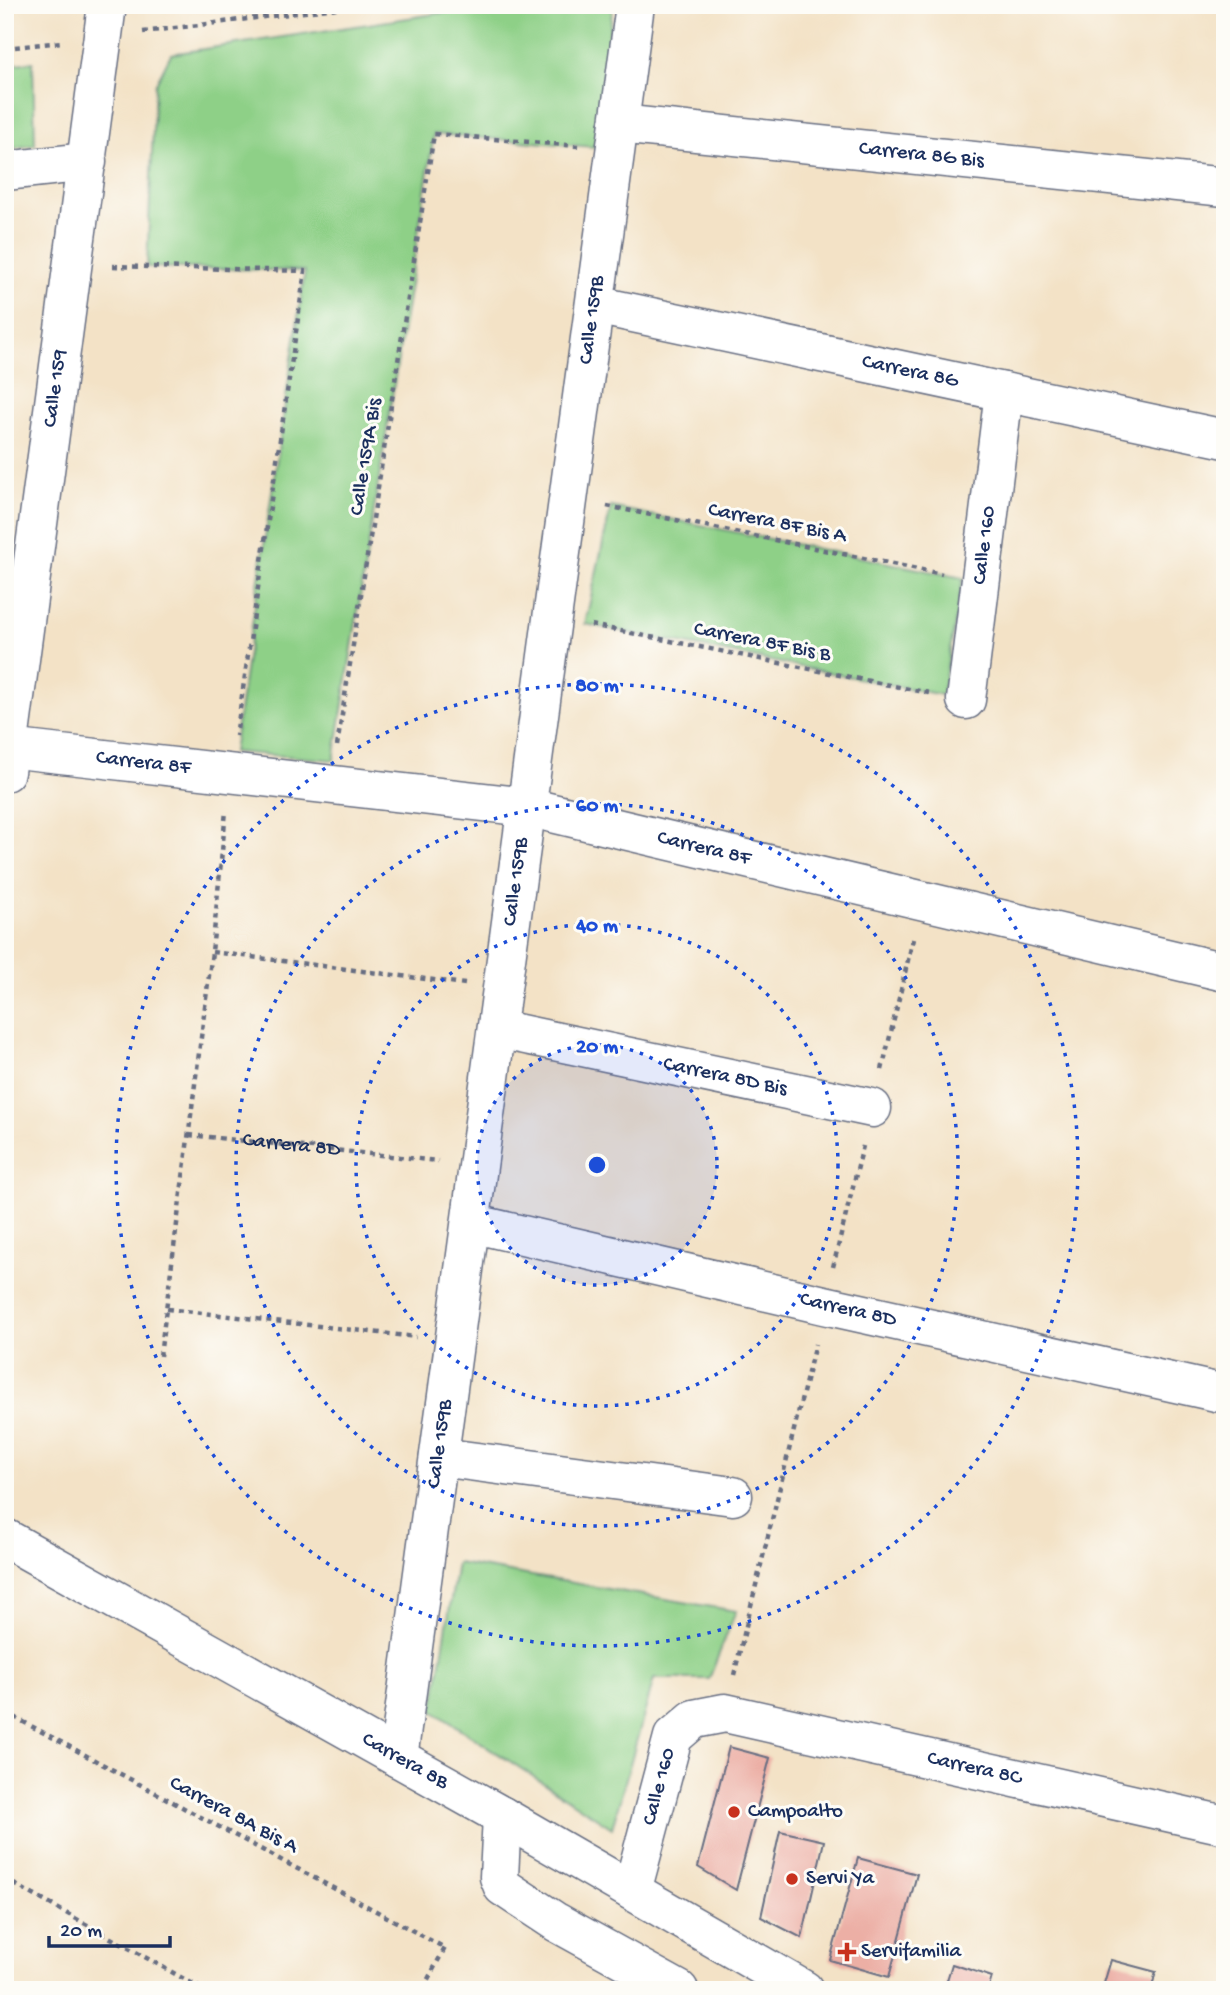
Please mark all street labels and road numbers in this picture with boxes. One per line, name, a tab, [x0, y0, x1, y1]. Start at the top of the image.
street label: Carrera 8G Bis	[858, 137, 986, 174]
street label: Calle 159B	[574, 273, 611, 366]
street label: Calle 159	[38, 348, 74, 429]
street label: Carrera 8G	[860, 350, 961, 395]
street label: Calle 159A Bis	[345, 395, 389, 517]
street label: Carrera 8F Bis A	[706, 498, 850, 550]
street label: Calle 160	[968, 504, 1002, 586]
street label: Carrera 8F Bis B	[691, 617, 834, 669]
street label: Carrera 8F	[94, 746, 193, 781]
street label: Carrera 8F	[655, 826, 754, 872]
street label: Calle 159B	[498, 835, 535, 928]
street label: Carrera 8D Bis	[661, 1052, 791, 1103]
street label: Carrera 8D	[241, 1128, 342, 1163]
street label: Carrera 8D	[797, 1287, 899, 1333]
street label: Calle 159B	[422, 1397, 459, 1490]
street label: Carrera 8B	[357, 1727, 453, 1796]
street label: Calle 160	[638, 1745, 682, 1828]
street label: Carrera 8C	[925, 1746, 1025, 1792]
street label: Carrera 8A Bis A	[164, 1772, 303, 1861]

